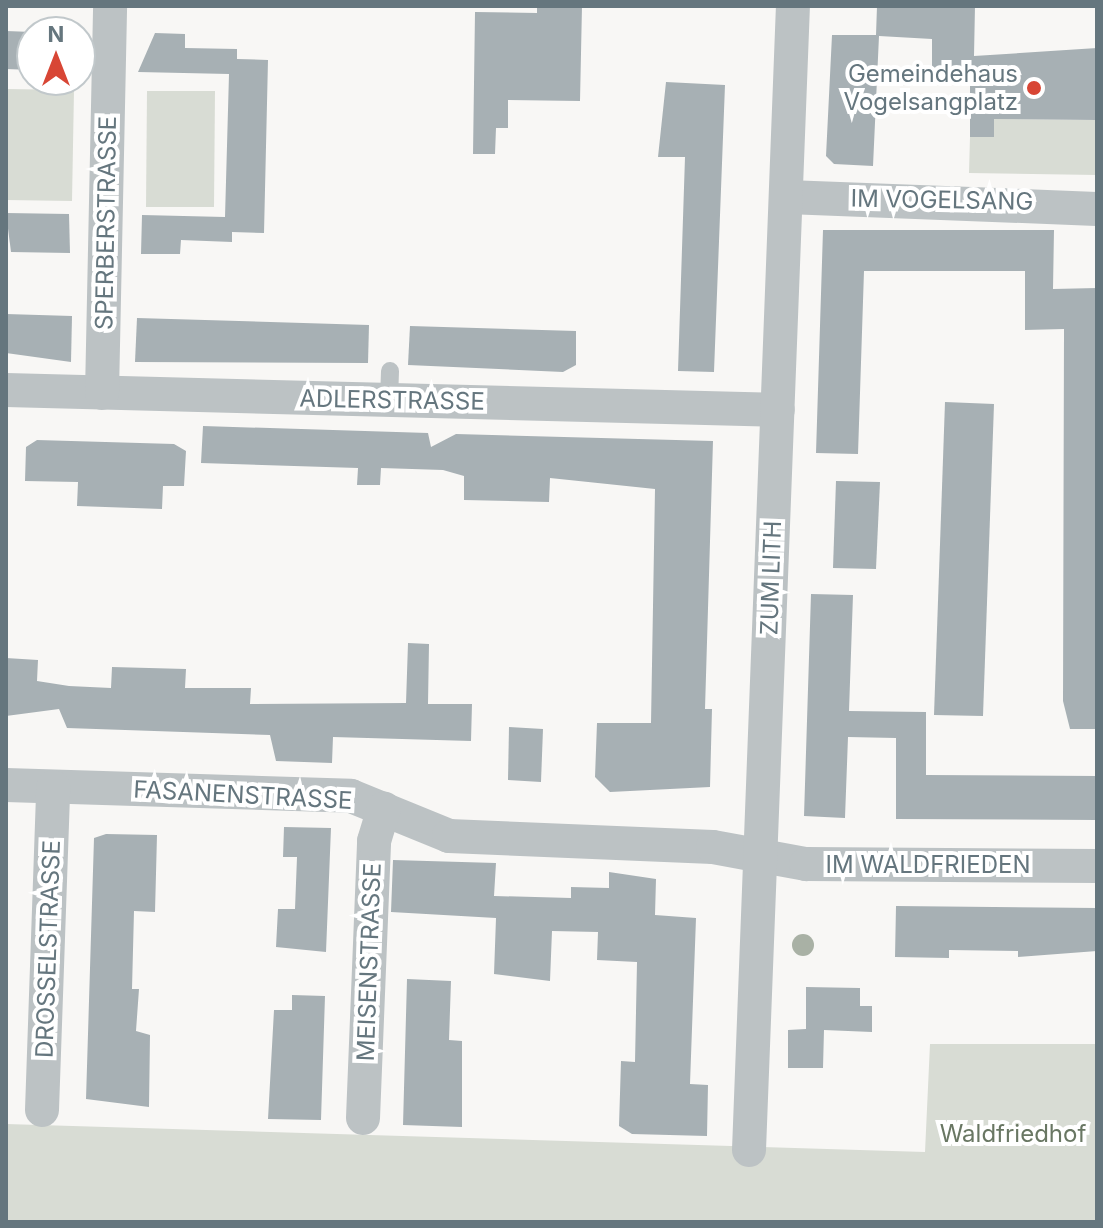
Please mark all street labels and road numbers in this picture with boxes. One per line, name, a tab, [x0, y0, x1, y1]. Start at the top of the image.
street label: SPERBERSTRASSE	[90, 116, 122, 330]
street label: IM VOGELSANG	[850, 184, 1034, 216]
street label: ADLERSTRASSE	[299, 384, 485, 416]
street label: ZUM LITH	[755, 520, 787, 636]
street label: FASANENSTRASSE	[133, 775, 353, 815]
street label: DROSSELSTRASSE	[30, 840, 66, 1058]
street label: IM WALDFRIEDEN	[826, 851, 1030, 879]
street label: MEISENSTRASSE	[351, 862, 387, 1062]

